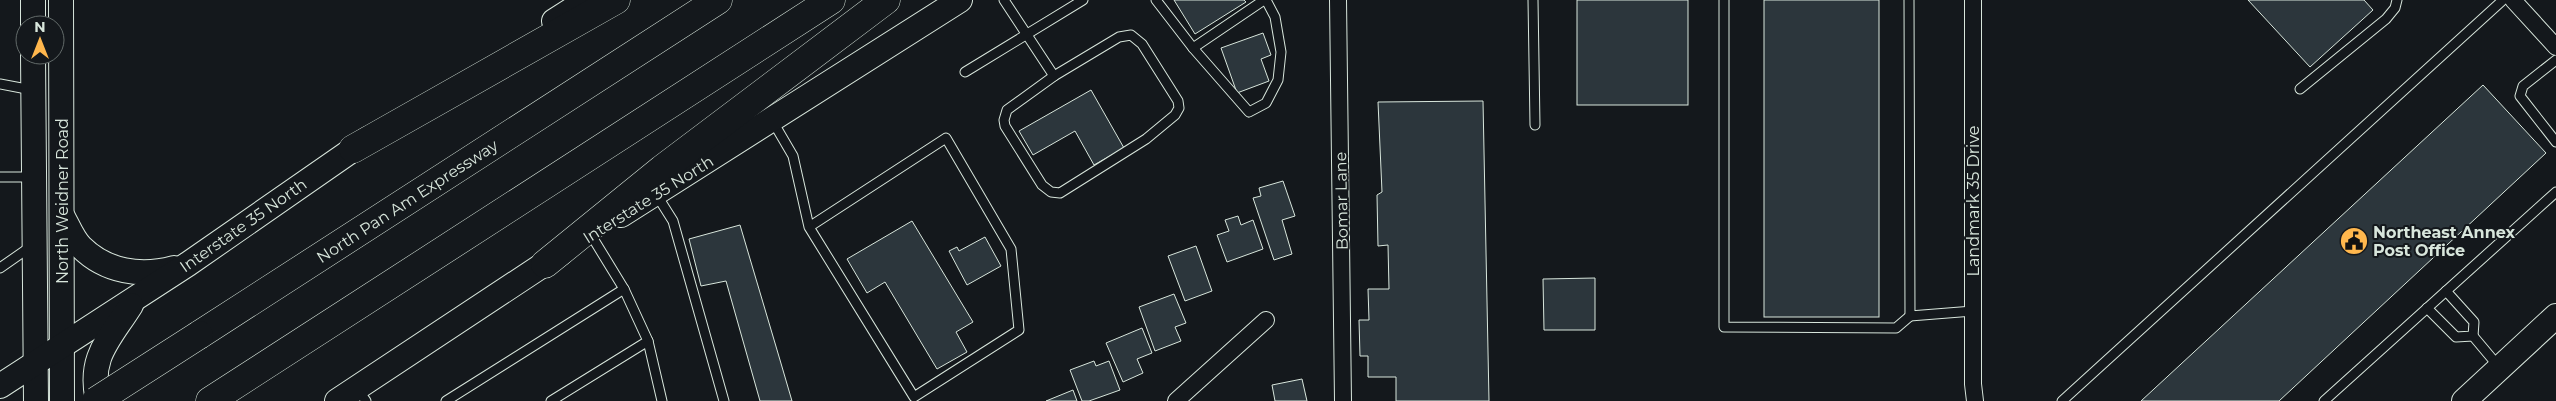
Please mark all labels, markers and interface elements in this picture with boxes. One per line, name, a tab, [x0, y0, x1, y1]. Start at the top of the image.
north arrow	[15, 15, 65, 65]
text: N	[34, 18, 46, 36]
street label: North Weidner Road	[53, 118, 72, 284]
street label: Landmark 35 Drive	[1964, 125, 1983, 277]
street label: North Pan Am Expressway	[313, 135, 502, 267]
street label: Interstate 35 North	[579, 151, 717, 247]
street label: Bomar Lane	[1331, 152, 1352, 250]
street label: Interstate 35 North	[176, 174, 310, 276]
place label: Northeast Annex Post Office	[2373, 223, 2516, 260]
public building icon: Northeast Annex Post Office	[2339, 226, 2369, 256]

